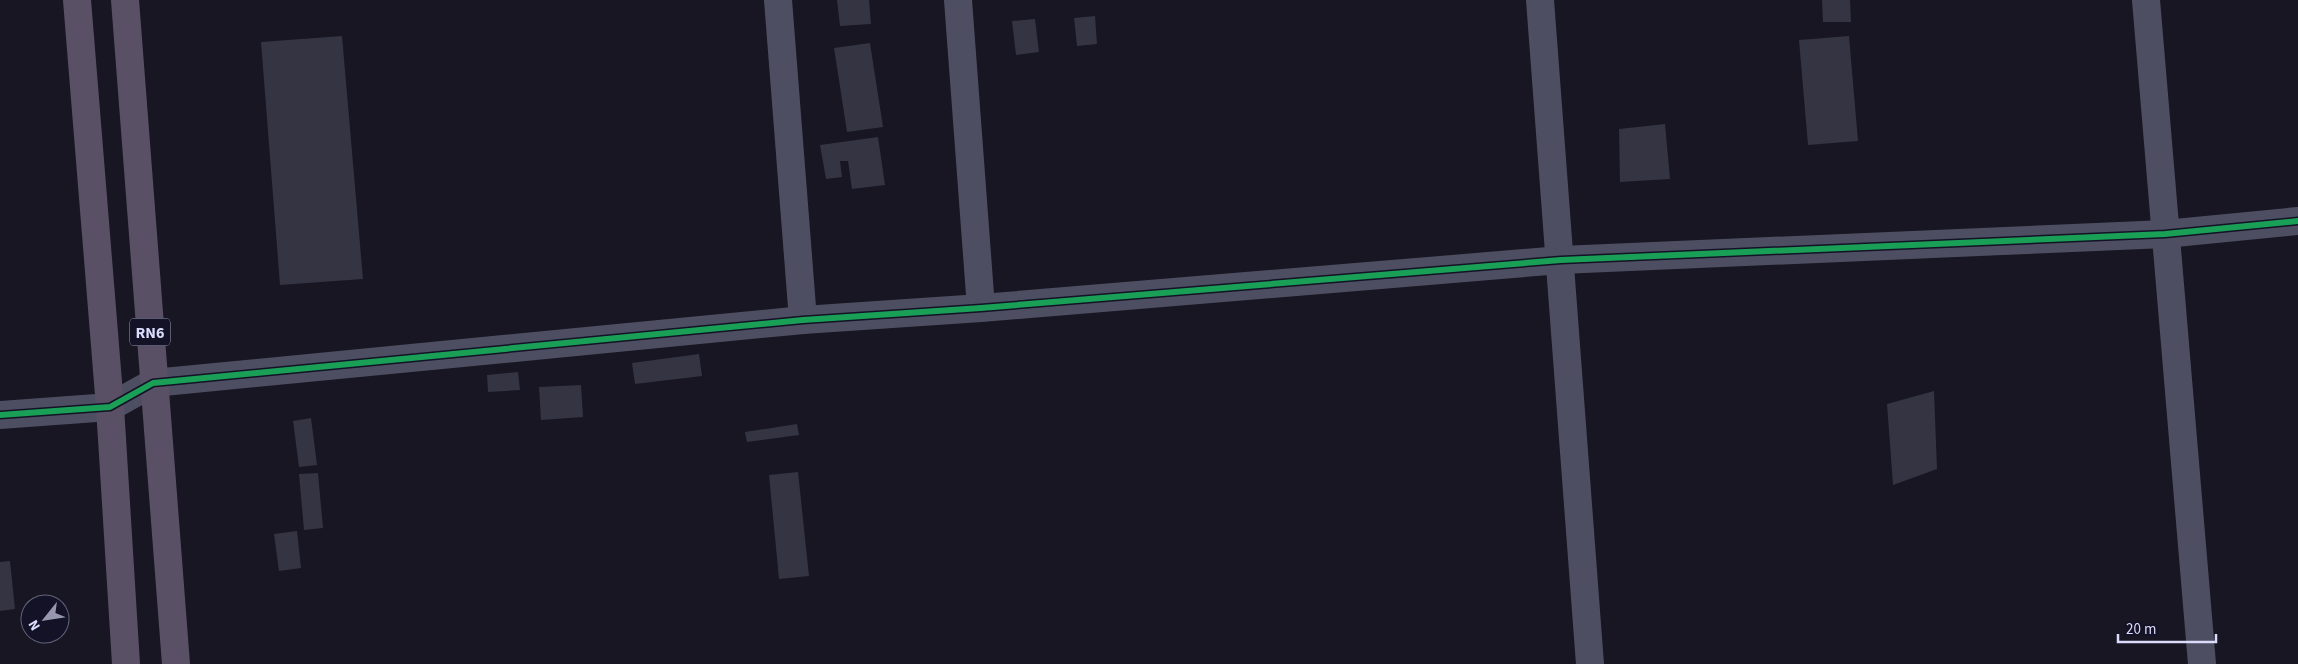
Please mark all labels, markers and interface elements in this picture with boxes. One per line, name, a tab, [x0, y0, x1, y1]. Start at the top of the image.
road number: RN6	[130, 318, 170, 346]
north arrow	[20, 594, 70, 644]
scale bar	[2118, 612, 2216, 644]
text: N	[24, 616, 46, 634]
text: 20 m	[2126, 619, 2156, 640]

